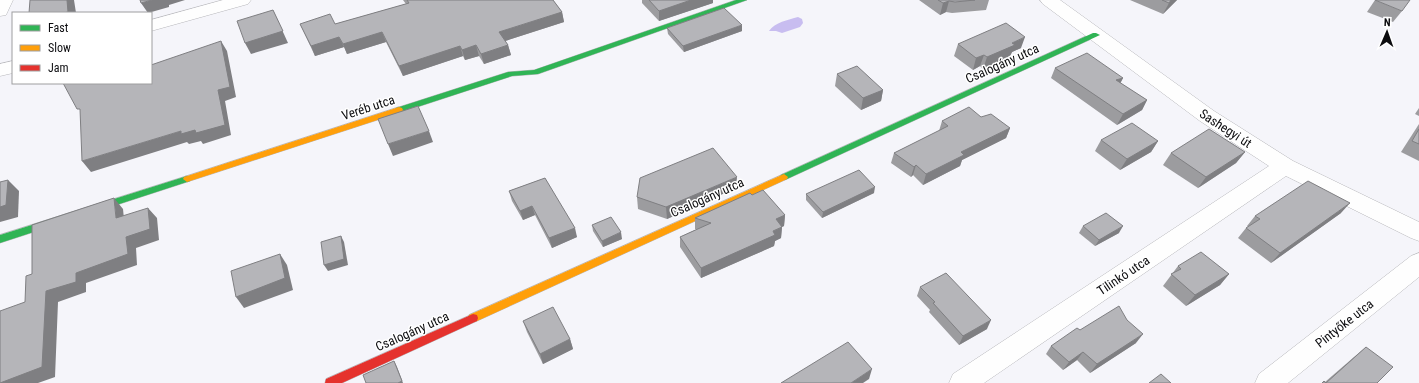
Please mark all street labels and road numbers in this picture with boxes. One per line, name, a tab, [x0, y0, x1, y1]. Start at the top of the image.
street label: Csalogány utca	[963, 41, 1041, 86]
street label: Veréb utca	[340, 92, 397, 123]
street label: Sashegyi út	[1197, 106, 1255, 151]
street label: Csalogány utca	[668, 175, 746, 220]
street label: Tilinkó utca	[1094, 252, 1152, 298]
street label: Pintyőke utca	[1312, 296, 1376, 351]
street label: Csalogány utca	[373, 309, 451, 354]

